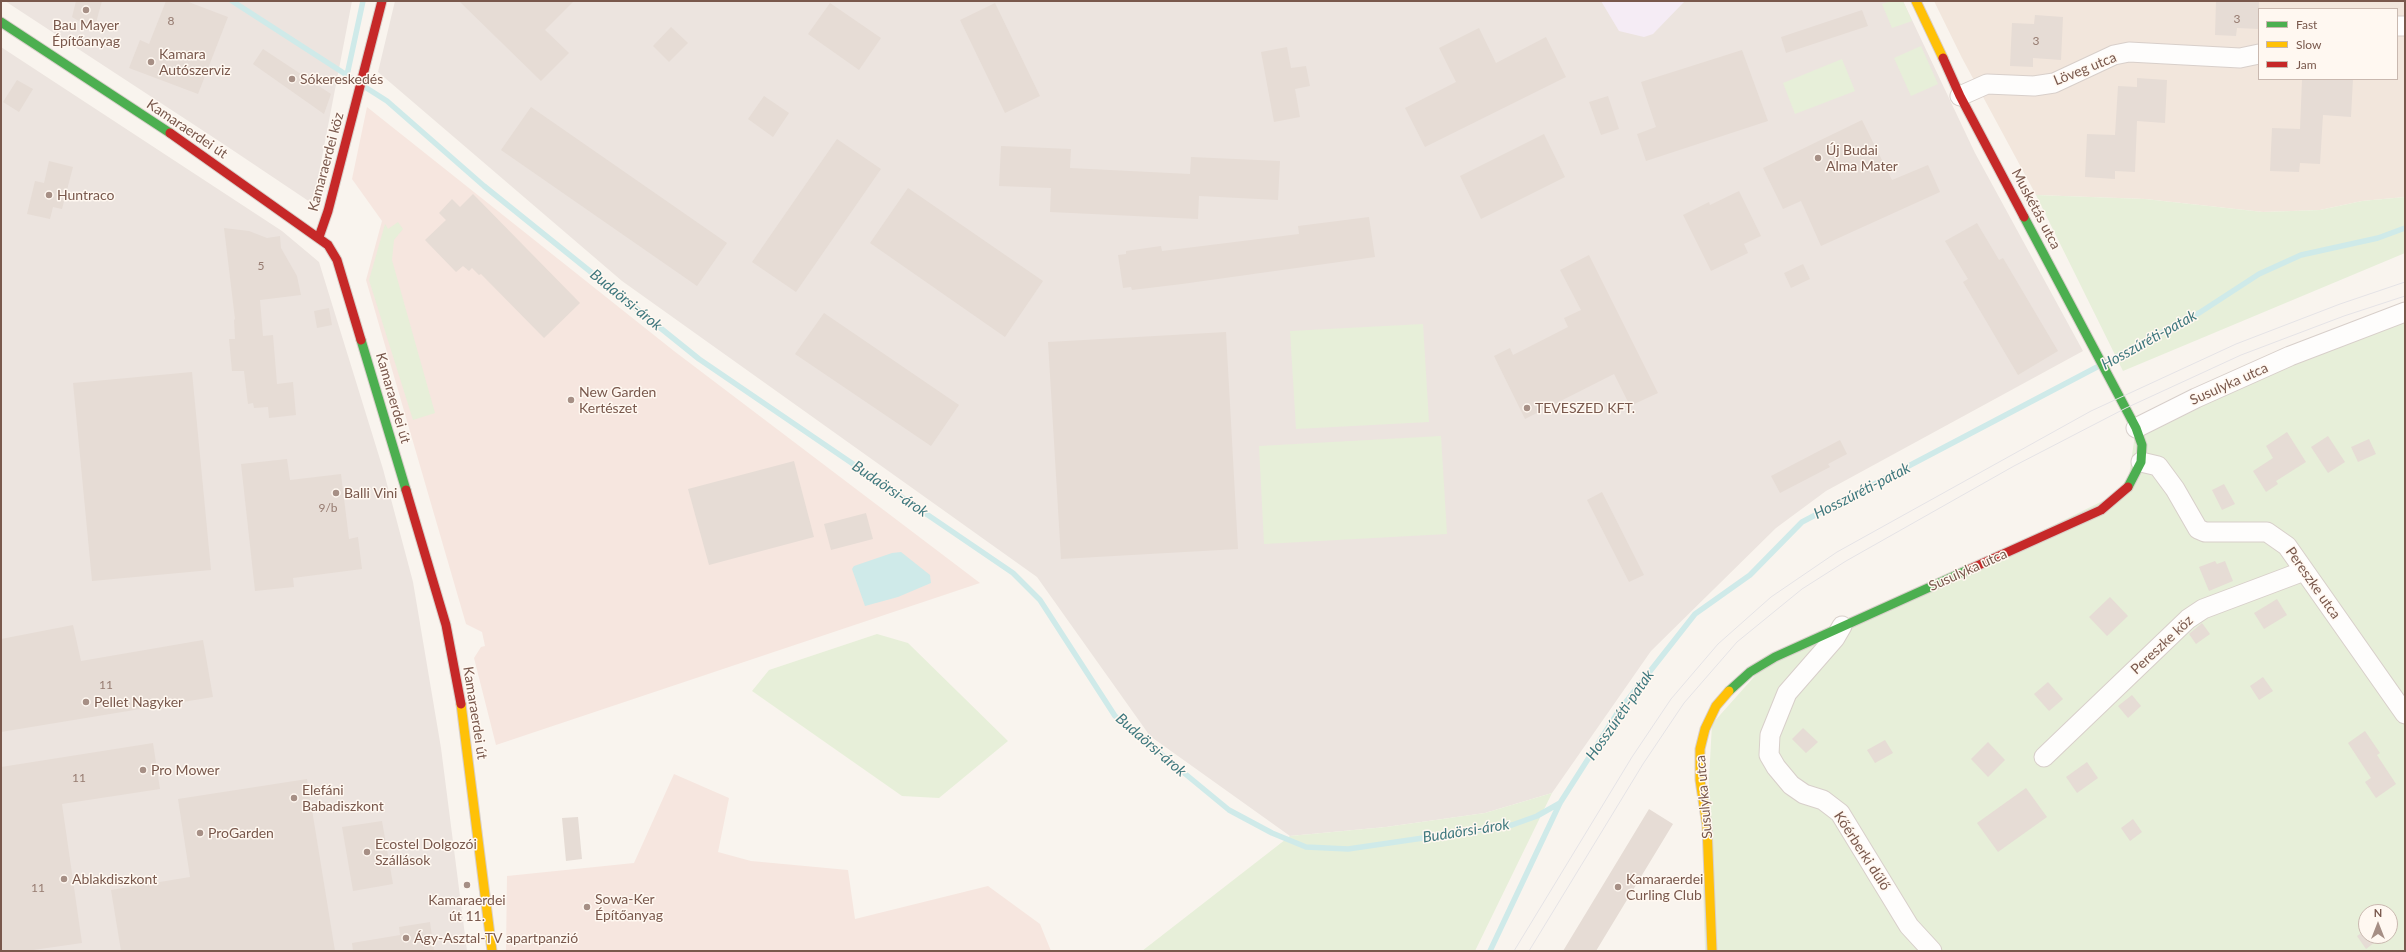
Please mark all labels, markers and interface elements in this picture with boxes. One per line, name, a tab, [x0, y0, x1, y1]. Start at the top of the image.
marker: Bau Mayer Építőanyag	[81, 5, 91, 15]
legend	[2258, 8, 2398, 80]
house number: 3	[2234, 12, 2240, 26]
house number: 8	[168, 14, 174, 28]
place label: Bau Mayer Építőanyag	[52, 17, 120, 50]
text: Fast	[2296, 17, 2317, 32]
house number: 3	[2033, 34, 2039, 48]
text: Slow	[2296, 37, 2321, 52]
place label: Kamara Autószerviz	[159, 46, 231, 78]
street label: Löveg utca	[2051, 49, 2119, 89]
marker: Kamara Autószerviz	[146, 57, 156, 67]
text: Jam	[2296, 57, 2317, 72]
place label: Sókereskedés	[300, 71, 383, 87]
marker: Sókereskedés	[287, 74, 297, 84]
street label: Kamaraerdei út	[143, 96, 231, 162]
street label: Kamaraerdei köz	[305, 111, 347, 213]
place label: Új Budai Alma Mater	[1826, 142, 1898, 174]
marker: Új Budai Alma Mater	[1813, 153, 1823, 163]
street label: Muskétás utca	[2008, 166, 2064, 252]
place label: Huntraco	[57, 187, 115, 203]
marker: Huntraco	[44, 190, 54, 200]
house number: 5	[258, 259, 264, 273]
water label: Budaörsi-árok	[586, 265, 666, 335]
water label: Hosszúréti-patak	[2098, 306, 2200, 374]
street label: Kamaraerdei út	[372, 351, 414, 445]
street label: Susulyka utca	[2187, 359, 2271, 409]
place label: New Garden Kertészet	[579, 384, 656, 416]
marker: New Garden Kertészet	[566, 395, 576, 405]
place label: TEVESZED KFT.	[1535, 400, 1635, 416]
marker: TEVESZED KFT.	[1522, 403, 1532, 413]
water label: Budaörsi-árok	[849, 457, 931, 521]
water label: Hosszúréti-patak	[1811, 459, 1913, 523]
place label: Balli Vini	[344, 485, 397, 501]
marker: Balli Vini	[331, 488, 341, 498]
house number: 9/b	[318, 501, 338, 515]
street label: Pereszke utca	[2282, 544, 2344, 622]
street label: Susulyka utca	[1926, 545, 2010, 595]
street label: Pereszke köz	[2128, 612, 2196, 678]
street label: Kamaraerdei út	[459, 665, 491, 761]
water label: Hosszúréti-patak	[1582, 666, 1658, 764]
house number: 11	[99, 678, 113, 692]
place label: Pellet Nagyker	[94, 694, 183, 710]
marker: Pellet Nagyker	[81, 697, 91, 707]
water label: Budaörsi-árok	[1112, 710, 1190, 780]
street label: Susulyka utca	[1692, 755, 1716, 839]
place label: Pro Mower	[151, 762, 220, 778]
marker: Pro Mower	[138, 765, 148, 775]
house number: 11	[72, 771, 86, 785]
place label: Elefáni Babadiszkont	[302, 782, 384, 814]
marker: Elefáni Babadiszkont	[289, 793, 299, 803]
street label: Kőérberki dűlő	[1830, 809, 1894, 893]
water label: Budaörsi-árok	[1421, 815, 1511, 847]
place label: ProGarden	[208, 825, 274, 841]
marker: ProGarden	[195, 828, 205, 838]
place label: Ecostel Dolgozói Szállások	[375, 836, 477, 868]
marker: Ecostel Dolgozói Szállások	[362, 847, 372, 857]
place label: Ablakdiszkont	[72, 871, 157, 887]
place label: Kamaraerdei Curling Club	[1626, 871, 1703, 904]
marker: Ablakdiszkont	[59, 874, 69, 884]
marker: Kamaraerdei út 11.	[462, 880, 472, 890]
house number: 11	[31, 881, 45, 895]
marker: Kamaraerdei Curling Club	[1613, 882, 1623, 892]
place label: Sowa-Ker Építőanyag	[595, 891, 663, 924]
place label: Kamaraerdei út 11.	[428, 892, 506, 924]
marker: Sowa-Ker Építőanyag	[582, 902, 592, 912]
north arrow	[2358, 904, 2398, 944]
text: N	[2374, 906, 2382, 919]
place label: Ágy-Asztal-TV apartpanzió	[414, 930, 578, 946]
marker: Ágy-Asztal-TV apartpanzió	[401, 933, 411, 943]

